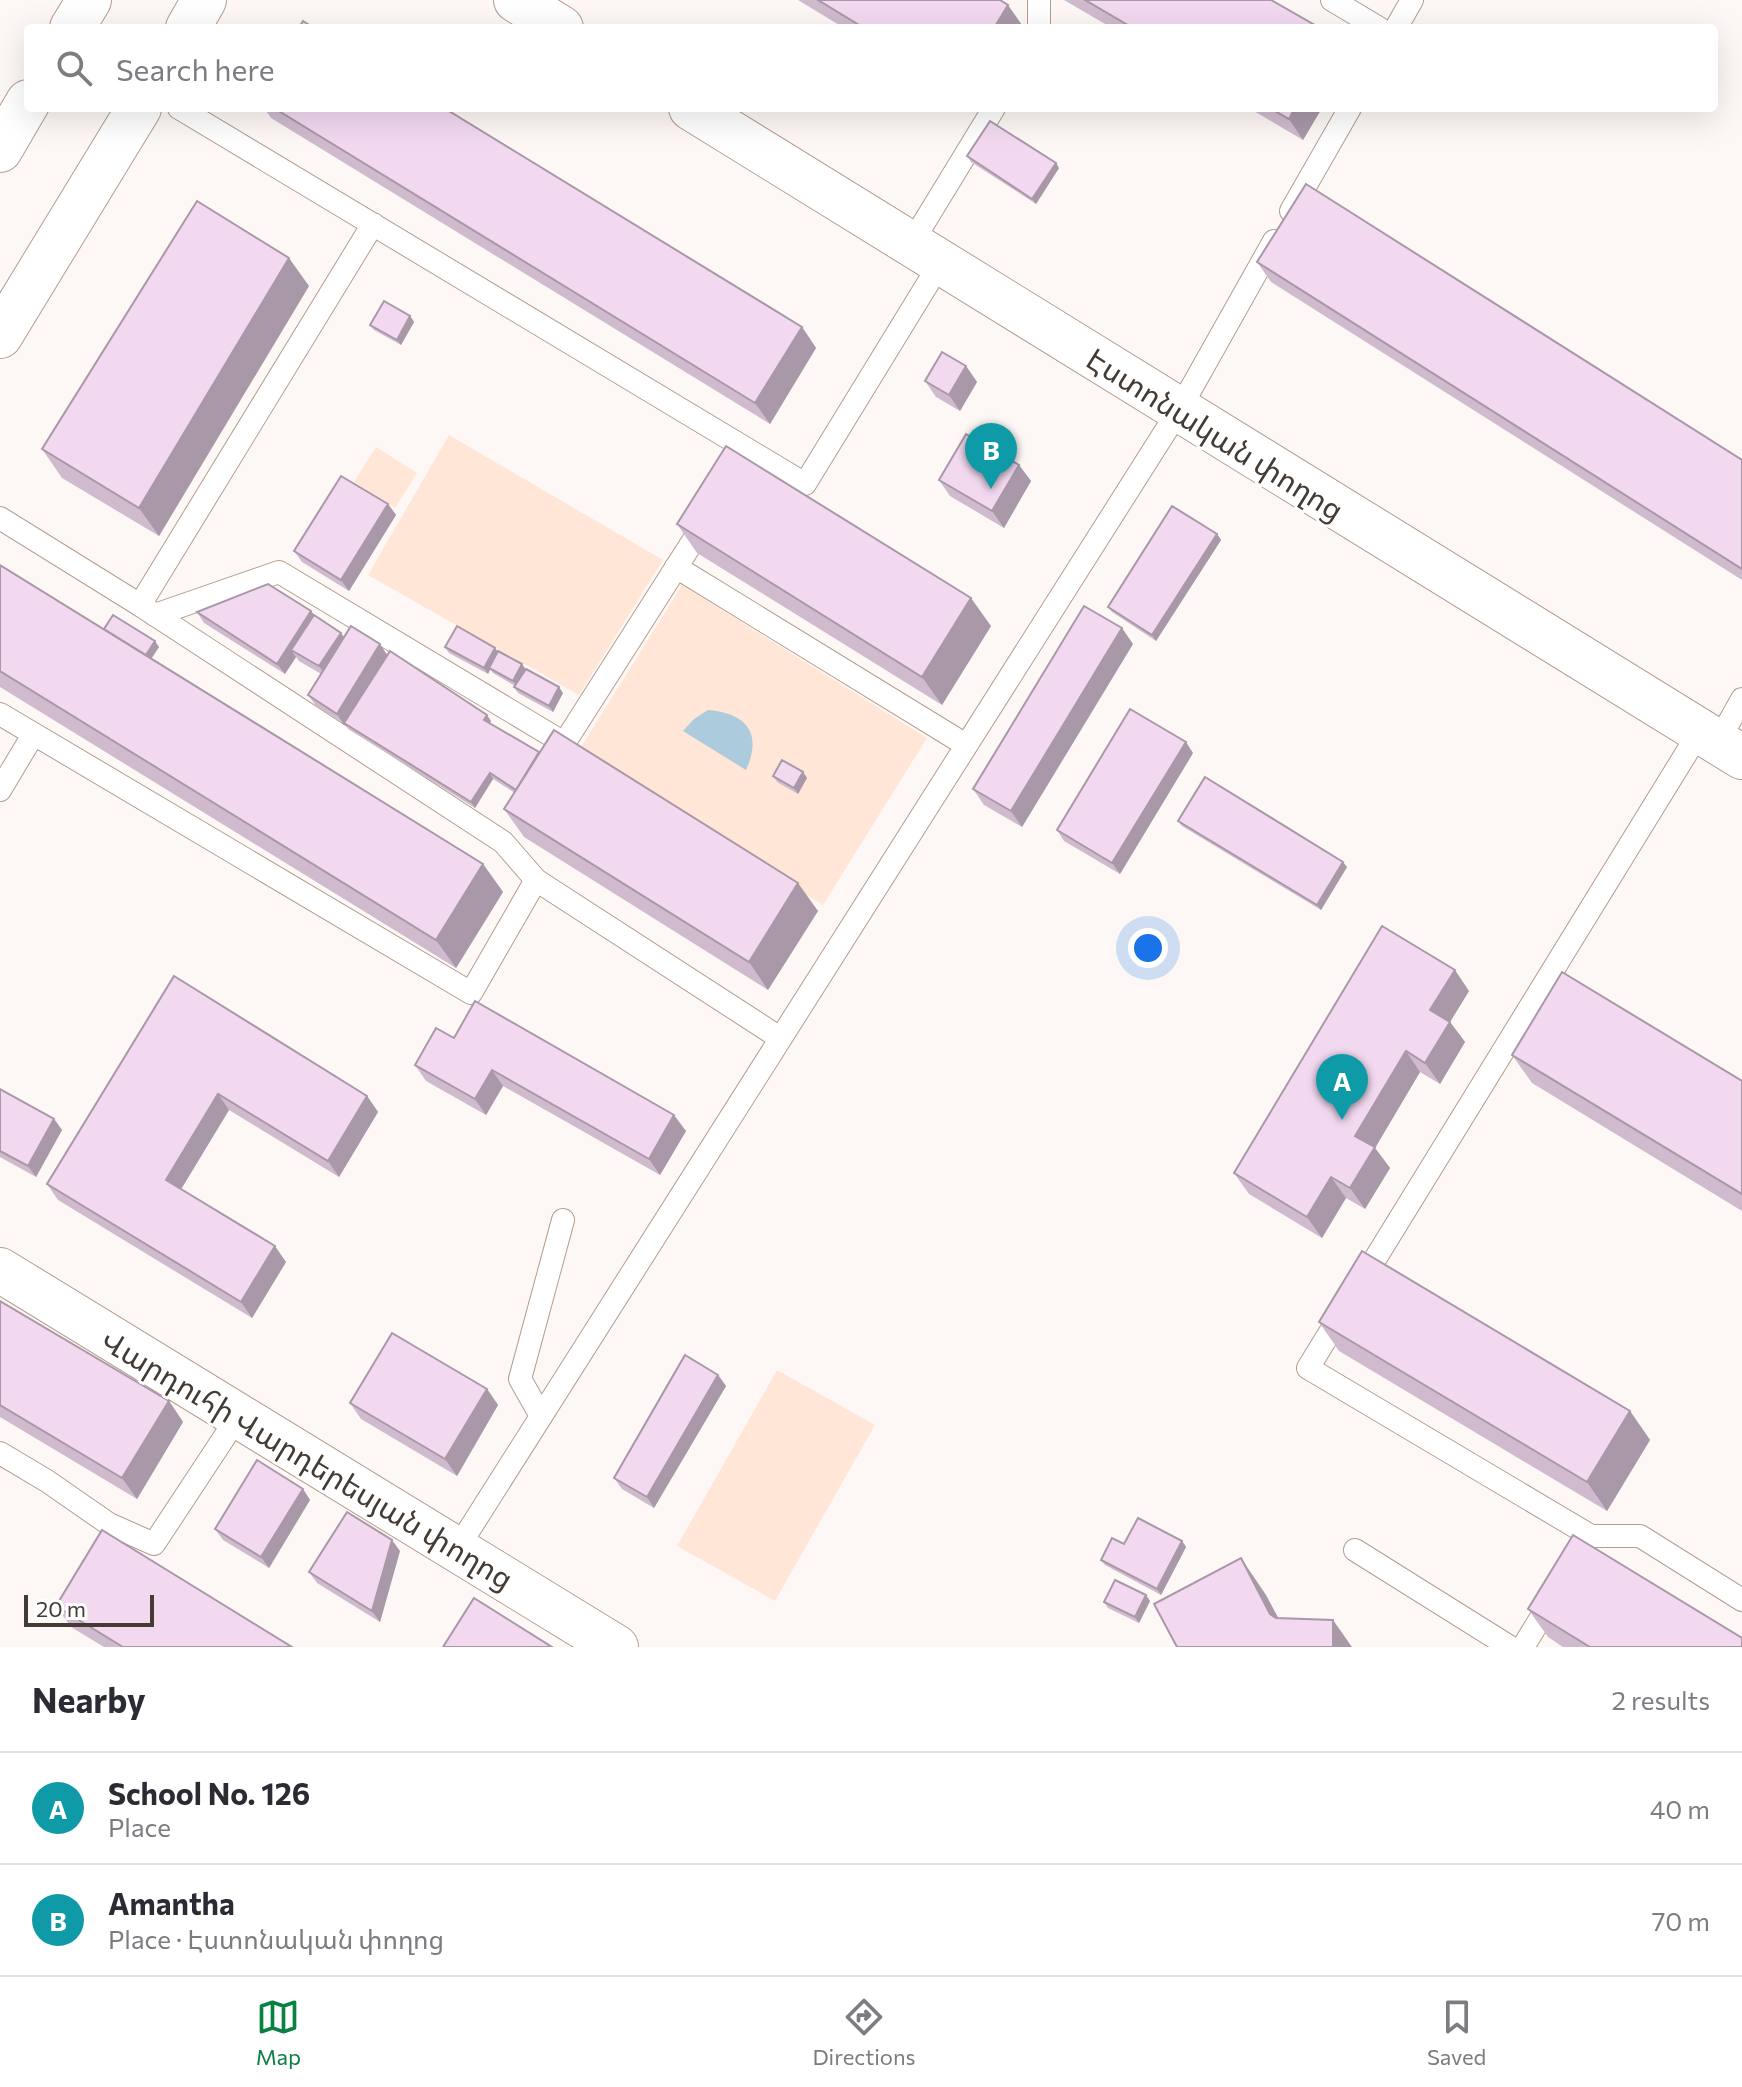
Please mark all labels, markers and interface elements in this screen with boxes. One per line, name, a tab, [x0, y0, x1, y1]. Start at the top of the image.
search box	[24, 24, 1718, 112]
icon: search	[52, 46, 96, 90]
text: Search here	[116, 50, 275, 87]
street label: Էստոնական փողոց	[1080, 339, 1351, 528]
pin: B	[965, 423, 1017, 489]
your location	[1128, 928, 1168, 968]
pin: A	[1316, 1054, 1368, 1120]
street label: Վարդուհի Վարդերեսյան փողոց	[95, 1320, 521, 1597]
scale bar	[24, 1591, 154, 1627]
text: 20 m	[36, 1595, 86, 1622]
text: Nearby	[32, 1678, 146, 1720]
text: 2 results	[1612, 1684, 1710, 1715]
text: School No. 126	[108, 1774, 310, 1811]
text: A	[49, 1793, 67, 1824]
text: 40 m	[1650, 1793, 1710, 1824]
text: Place	[108, 1811, 171, 1842]
text: Amantha	[108, 1884, 235, 1921]
text: B	[49, 1905, 67, 1936]
text: 70 m	[1652, 1905, 1710, 1936]
text: Place · Էստոնական փողոց	[108, 1923, 444, 1954]
tab: Map	[256, 1995, 301, 2070]
tab: Directions	[812, 1995, 916, 2070]
tab: Saved	[1427, 1995, 1486, 2070]

